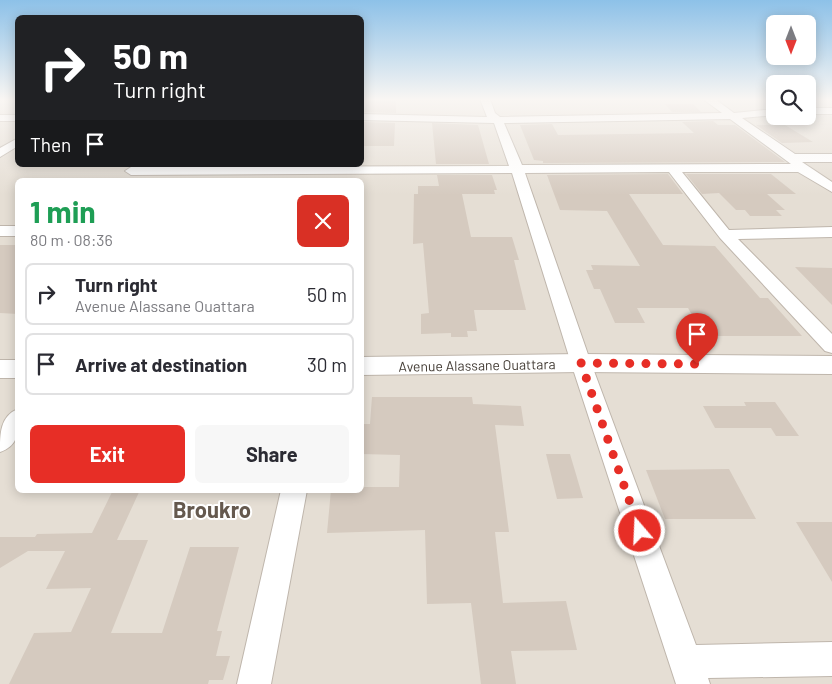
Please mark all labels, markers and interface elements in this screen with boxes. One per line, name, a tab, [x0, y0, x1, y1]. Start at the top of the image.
north arrow	[766, 15, 816, 65]
map controls	[766, 15, 816, 125]
text: 50 m	[113, 34, 188, 76]
icon: right	[30, 35, 95, 100]
button: search	[766, 75, 816, 125]
text: Turn right	[113, 76, 206, 102]
icon: arrive	[81, 130, 109, 158]
text: Then	[30, 133, 71, 156]
text: 1 min	[30, 193, 96, 229]
button: close	[297, 195, 349, 247]
text: 80 m · 08:36	[30, 230, 113, 249]
text: Turn right	[75, 273, 157, 296]
icon: right	[32, 280, 60, 308]
text: 50 m	[307, 283, 347, 306]
text: Avenue Alassane Ouattara	[75, 296, 255, 315]
pin	[676, 313, 718, 364]
icon: arrive	[683, 320, 711, 348]
icon: arrive	[32, 350, 60, 378]
text: Arrive at destination	[75, 353, 247, 376]
text: 30 m	[307, 353, 347, 376]
street label: Avenue Alassane Ouattara	[398, 355, 556, 375]
button: Exit	[30, 425, 185, 483]
button: Share	[195, 425, 349, 483]
district label: Broukro	[173, 496, 251, 522]
position arrow	[613, 504, 665, 556]

